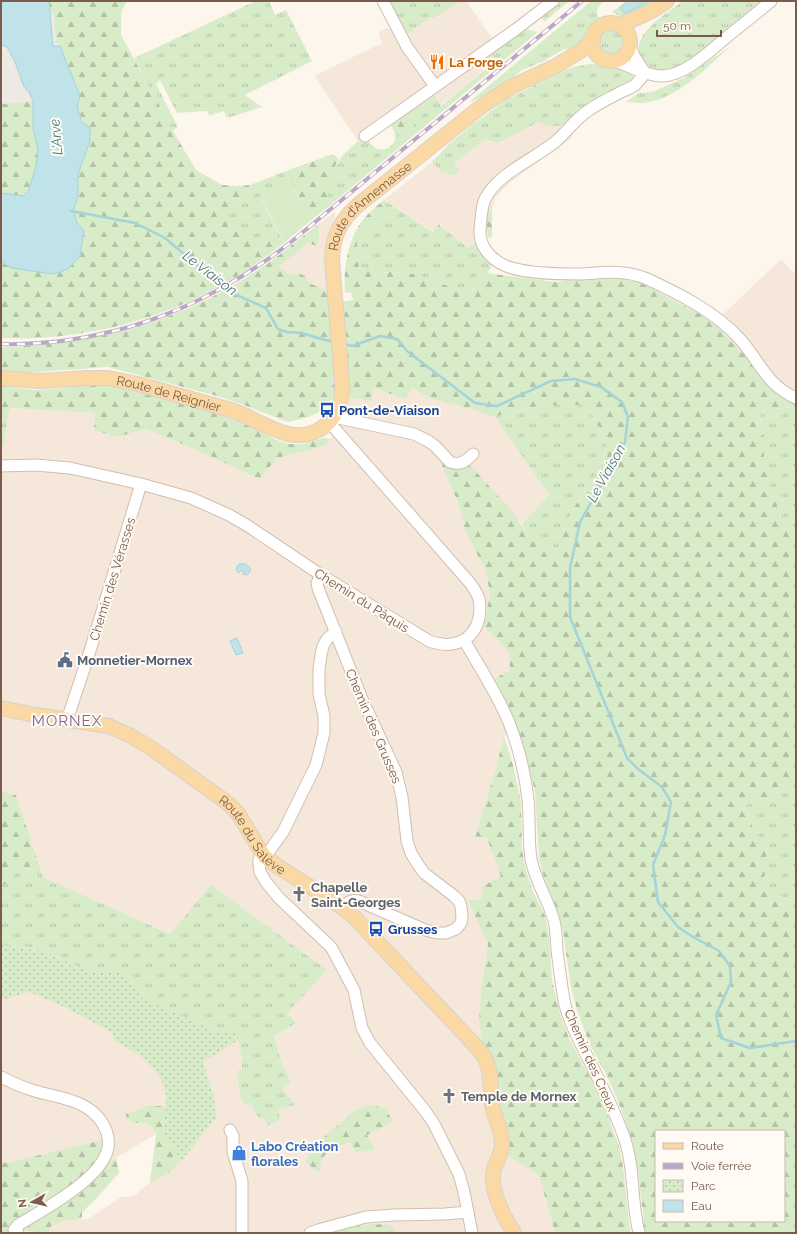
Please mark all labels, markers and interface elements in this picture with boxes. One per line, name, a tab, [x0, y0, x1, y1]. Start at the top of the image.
scale bar	[657, 12, 721, 38]
text: 50 m	[663, 19, 691, 33]
restaurant icon: La Forge	[428, 53, 446, 71]
place label: La Forge	[449, 55, 503, 70]
water label: L'Arve	[46, 118, 66, 156]
street label: Route d'Annemasse	[326, 158, 415, 252]
water label: Le Viaison	[180, 247, 240, 299]
street label: Route de Reignier	[115, 373, 223, 415]
bus stop icon: Pont-de-Viaison	[318, 401, 336, 419]
place label: Pont-de-Viaison	[339, 403, 439, 418]
water label: Le Viaison	[584, 441, 629, 505]
street label: Chemin des Vérasses	[87, 516, 138, 643]
street label: Chemin du Pâquis	[312, 565, 412, 636]
public building icon: Monnetier-Mornex	[56, 651, 74, 669]
place label: Monnetier-Mornex	[77, 653, 192, 668]
street label: Chemin des Grusses	[343, 667, 405, 786]
district label: MORNEX	[32, 712, 102, 730]
street label: Route du Salève	[216, 792, 289, 878]
place label: Chapelle Saint-Georges	[311, 880, 401, 910]
church icon: Chapelle Saint-Georges	[290, 885, 308, 903]
bus stop icon: Grusses	[367, 920, 385, 938]
place label: Grusses	[388, 922, 438, 937]
street label: Chemin des Creux	[561, 1007, 620, 1114]
church icon: Temple de Mornex	[440, 1087, 458, 1105]
place label: Temple de Mornex	[461, 1089, 577, 1104]
legend	[655, 1130, 785, 1222]
place label: Labo Création florales	[251, 1139, 339, 1169]
text: Route	[691, 1139, 724, 1153]
shop icon: Labo Création florales	[230, 1144, 248, 1162]
text: Voie ferrée	[691, 1159, 751, 1173]
text: Parc	[691, 1179, 716, 1193]
north arrow	[12, 1182, 52, 1222]
text: N	[16, 1198, 30, 1208]
text: Eau	[691, 1199, 712, 1213]

